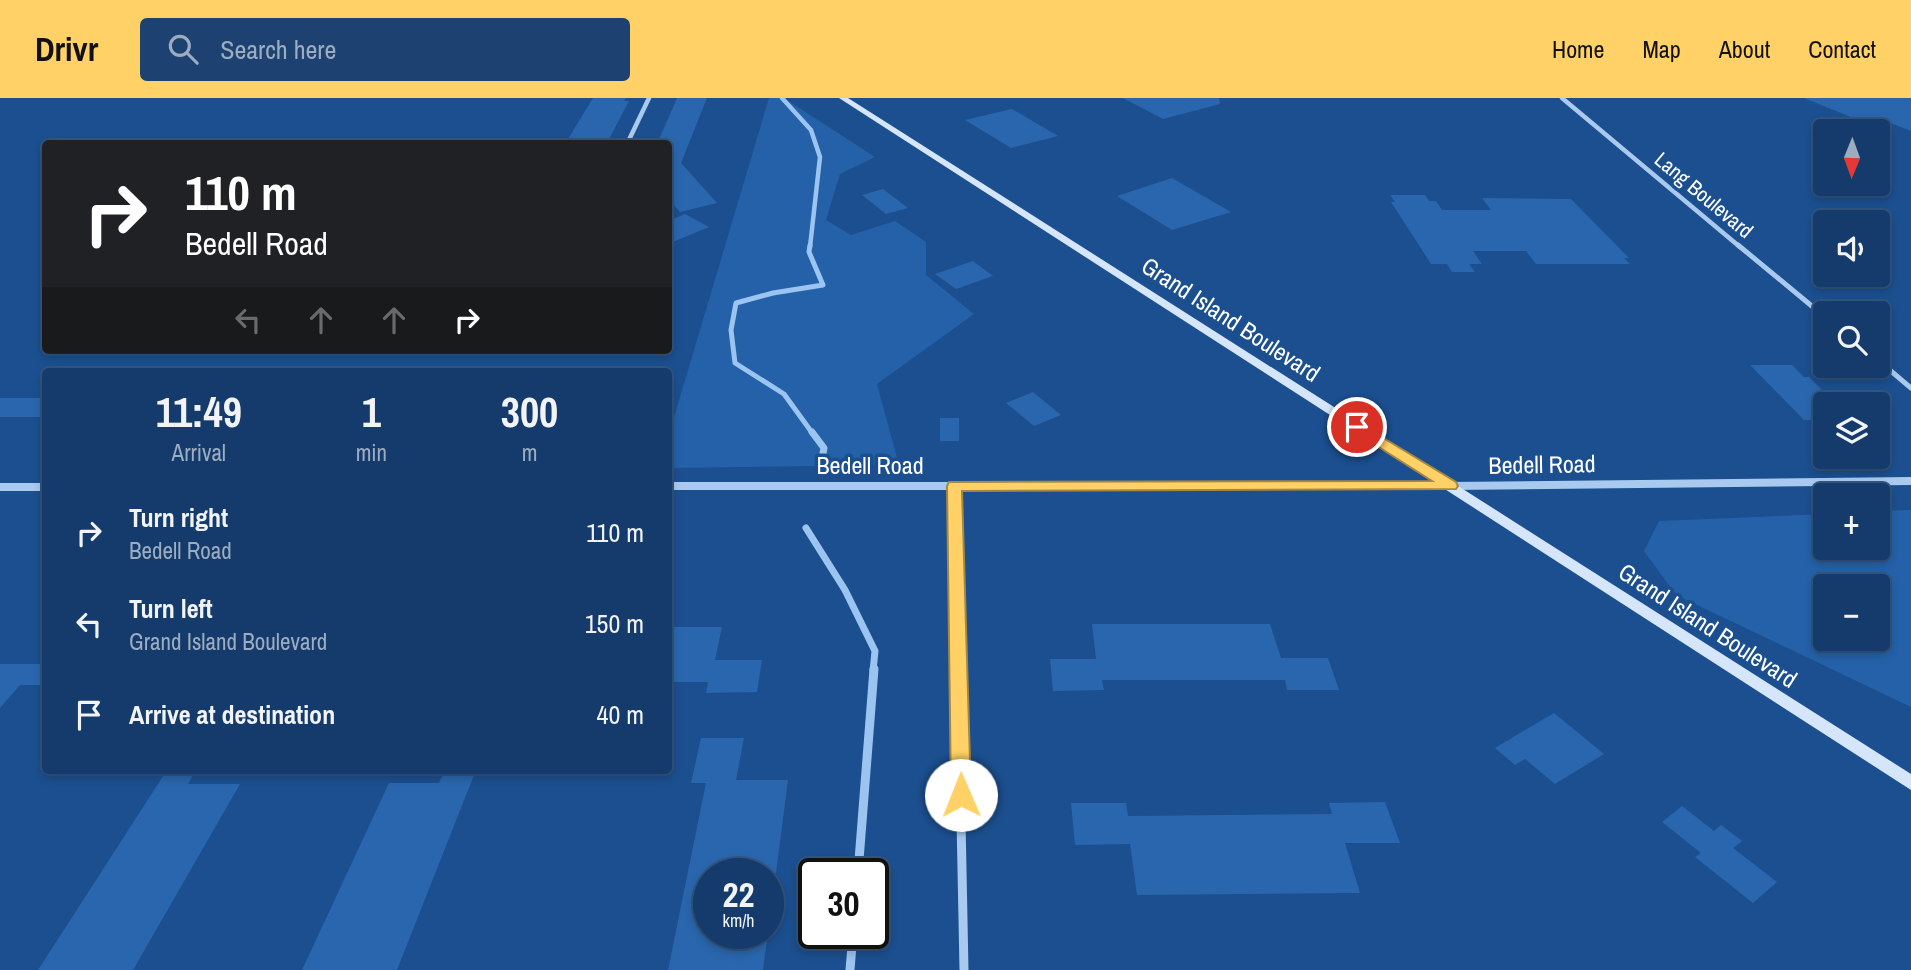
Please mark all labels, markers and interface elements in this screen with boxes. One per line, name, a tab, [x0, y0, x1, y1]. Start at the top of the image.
search box	[140, 18, 630, 81]
text: Drivr	[35, 27, 98, 71]
icon: search	[164, 30, 202, 68]
text: Search here	[220, 32, 336, 67]
text: Home	[1552, 33, 1604, 65]
text: Map	[1642, 33, 1681, 65]
text: About	[1719, 33, 1770, 65]
text: Contact	[1808, 33, 1876, 65]
north arrow	[1813, 119, 1890, 196]
map controls	[1813, 119, 1890, 651]
street label: Lang Boulevard	[1648, 145, 1760, 245]
text: 110 m	[185, 159, 297, 225]
icon: right	[70, 168, 161, 259]
button: sound	[1813, 210, 1890, 287]
text: Bedell Road	[185, 222, 328, 265]
street label: Grand Island Boulevard	[1136, 249, 1326, 389]
icon: left	[229, 301, 267, 339]
icon: ahead	[302, 301, 340, 339]
icon: ahead	[375, 301, 413, 339]
icon: right	[448, 301, 486, 339]
button: search	[1813, 301, 1890, 378]
text: 11:49	[156, 384, 242, 440]
text: 1	[362, 384, 381, 440]
text: 300	[501, 384, 558, 440]
button: layers	[1813, 392, 1890, 469]
pin	[1327, 397, 1387, 457]
icon: arrive	[1338, 408, 1376, 446]
text: Arrival	[172, 437, 226, 468]
text: min	[356, 437, 387, 468]
text: m	[522, 437, 537, 468]
street label: Bedell Road	[1488, 447, 1596, 481]
street label: Bedell Road	[816, 449, 924, 481]
button: +	[1813, 483, 1890, 560]
text: Turn right	[129, 500, 228, 535]
icon: right	[70, 514, 108, 552]
text: 110 m	[586, 515, 644, 550]
text: Bedell Road	[129, 535, 232, 566]
street label: Grand Island Boulevard	[1613, 555, 1803, 695]
button: −	[1813, 574, 1890, 651]
text: Turn left	[129, 591, 213, 626]
icon: left	[70, 605, 108, 643]
text: 150 m	[585, 606, 644, 641]
text: Grand Island Boulevard	[129, 626, 327, 657]
icon: arrive	[70, 696, 108, 734]
text: Arrive at destination	[129, 697, 335, 732]
text: 40 m	[597, 697, 644, 732]
position arrow	[924, 758, 998, 832]
speed limit sign: 30	[798, 858, 889, 949]
text: 22	[723, 871, 754, 918]
text: km/h	[723, 908, 755, 933]

